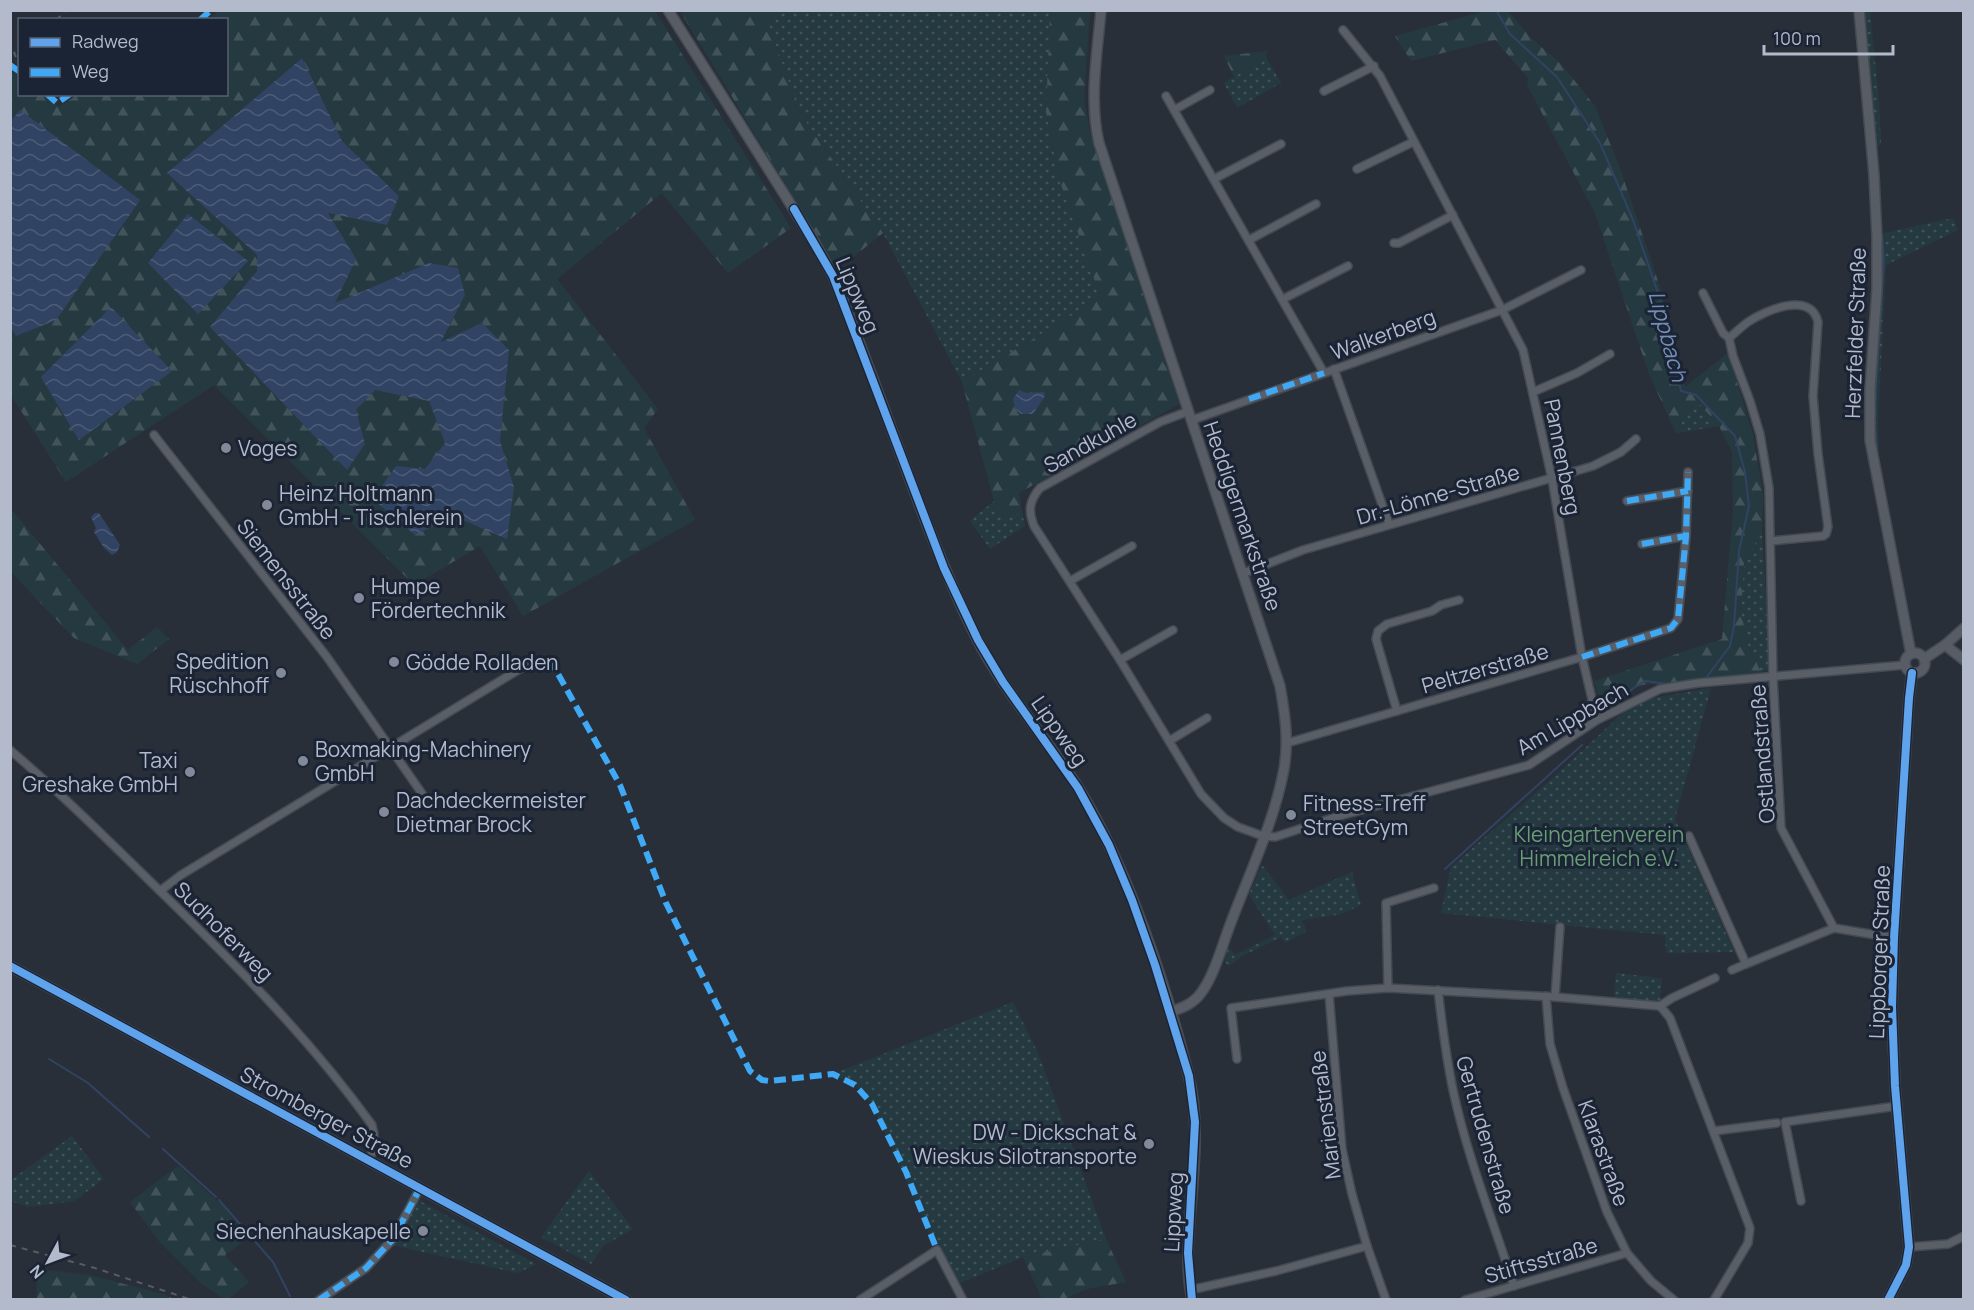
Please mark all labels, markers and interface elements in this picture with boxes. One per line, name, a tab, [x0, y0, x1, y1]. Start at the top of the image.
legend	[18, 18, 228, 96]
scale bar	[1764, 18, 1893, 56]
text: 100 m	[1773, 26, 1821, 50]
text: Radweg	[72, 29, 139, 53]
text: Weg	[72, 59, 109, 83]
street label: Herzfelder Straße	[1838, 247, 1872, 419]
street label: Lippweg	[829, 252, 887, 338]
water label: Lippbach	[1641, 287, 1695, 386]
street label: Walkerberg	[1327, 302, 1439, 366]
street label: Pannenberg	[1538, 397, 1588, 517]
street label: Sandkuhle	[1039, 405, 1141, 479]
street label: Heddigermarkstraße	[1197, 417, 1289, 615]
place label: Voges	[238, 434, 298, 462]
marker: Voges	[219, 441, 233, 455]
street label: Dr.-Lönne-Straße	[1353, 457, 1523, 531]
place label: Heinz Holtmann GmbH - Tischlerein	[279, 479, 462, 531]
marker: Heinz Holtmann GmbH - Tischlerein	[260, 498, 274, 512]
street label: Siemensstraße	[231, 513, 343, 645]
place label: Humpe Fördertechnik	[371, 572, 506, 624]
marker: Humpe Fördertechnik	[352, 591, 366, 605]
street label: Peltzerstraße	[1418, 636, 1552, 700]
place label: Spedition Rüschhoff	[169, 647, 269, 699]
place label: Gödde Rolladen	[406, 648, 559, 676]
marker: Gödde Rolladen	[387, 655, 401, 669]
marker: Spedition Rüschhoff	[274, 666, 288, 680]
street label: Am Lippbach	[1511, 675, 1633, 761]
street label: Ostlandstraße	[1743, 684, 1781, 824]
street label: Lippweg	[1025, 690, 1095, 772]
place label: Boxmaking-Machinery GmbH	[315, 735, 531, 787]
place label: Taxi Greshake GmbH	[22, 746, 178, 798]
marker: Boxmaking-Machinery GmbH	[296, 754, 310, 768]
marker: Taxi Greshake GmbH	[183, 765, 197, 779]
place label: Dachdeckermeister Dietmar Brock	[396, 786, 586, 838]
place label: Fitness-Treff StreetGym	[1303, 789, 1426, 841]
marker: Dachdeckermeister Dietmar Brock	[377, 805, 391, 819]
marker: Fitness-Treff StreetGym	[1284, 808, 1298, 822]
park label: Kleingartenverein Himmelreich e.V.	[1514, 820, 1684, 872]
street label: Lippborger Straße	[1862, 865, 1896, 1039]
street label: Sudhoferweg	[168, 875, 280, 987]
street label: Marienstraße	[1303, 1049, 1347, 1181]
street label: Gertrudenstraße	[1450, 1053, 1522, 1217]
street label: Stromberger Straße	[236, 1059, 418, 1175]
street label: Klarastraße	[1572, 1096, 1636, 1210]
place label: DW - Dickschat & Wieskus Silotransporte	[913, 1118, 1137, 1170]
marker: DW - Dickschat & Wieskus Silotransporte	[1142, 1137, 1156, 1151]
street label: Lippweg	[1157, 1171, 1189, 1253]
place label: Siechenhauskapelle	[216, 1217, 411, 1245]
marker: Siechenhauskapelle	[416, 1224, 430, 1238]
street label: Stiftsstraße	[1481, 1231, 1601, 1289]
north arrow	[18, 1232, 78, 1292]
text: N	[25, 1260, 49, 1283]

